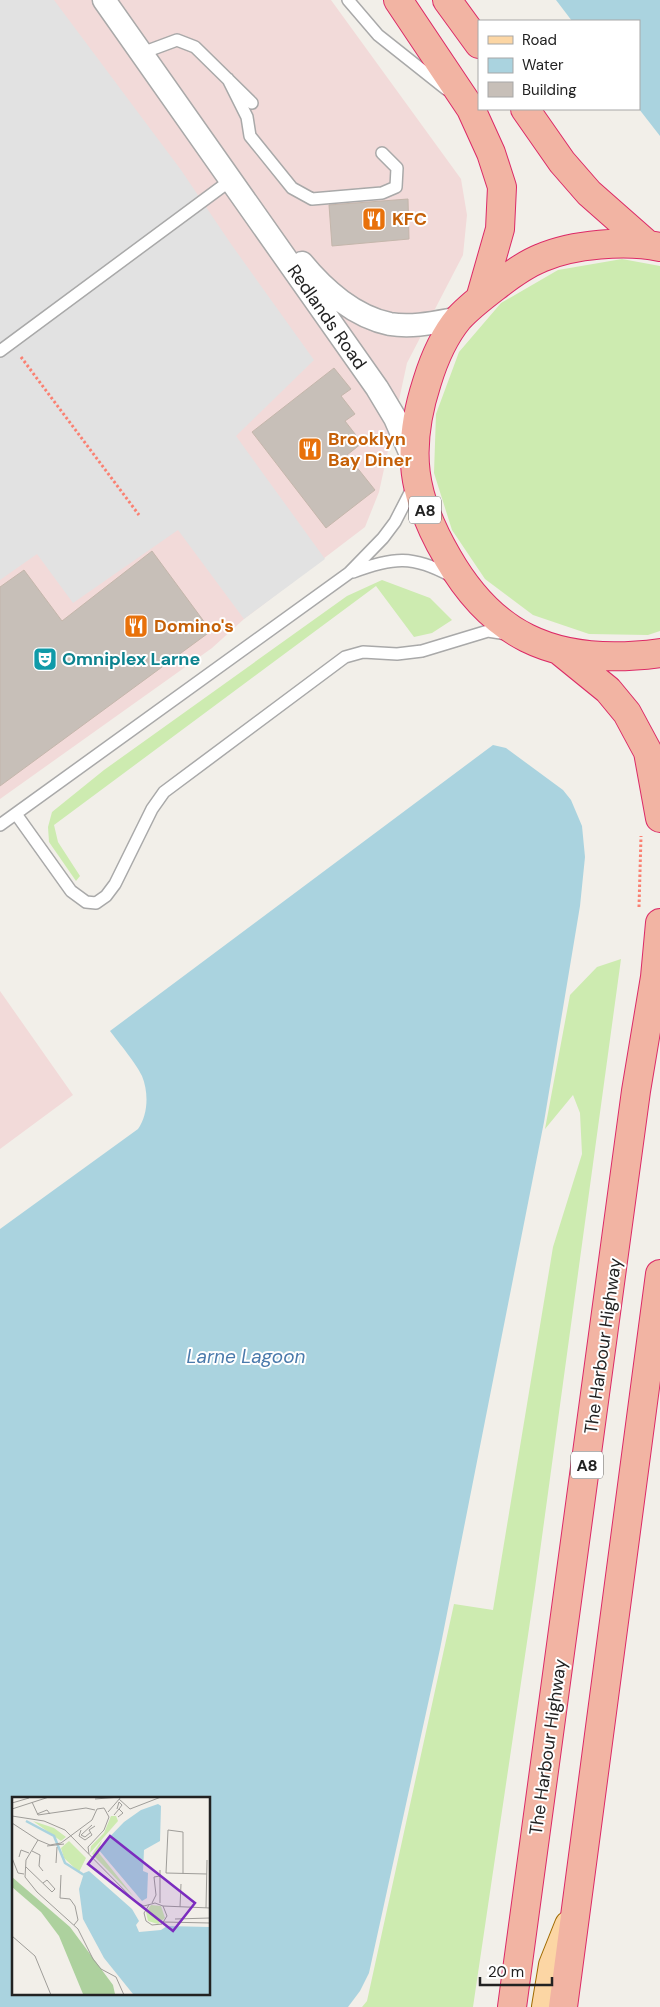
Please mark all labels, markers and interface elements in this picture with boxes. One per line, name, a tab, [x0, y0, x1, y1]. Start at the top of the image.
legend	[478, 20, 640, 110]
text: Road	[522, 30, 557, 50]
text: Water	[522, 55, 564, 75]
text: Building	[522, 80, 577, 100]
restaurant icon: KFC	[361, 206, 387, 232]
place label: KFC	[392, 207, 427, 231]
street label: Redlands Road	[282, 260, 372, 374]
place label: Brooklyn Bay Diner	[328, 427, 412, 472]
restaurant icon: Brooklyn Bay Diner	[297, 436, 323, 462]
road number: A8	[409, 496, 441, 524]
restaurant icon: Domino's	[123, 613, 149, 639]
place label: Domino's	[154, 614, 234, 638]
theatre icon: Omniplex Larne	[32, 646, 58, 672]
place label: Omniplex Larne	[62, 647, 200, 671]
street label: The Harbour Highway	[579, 1256, 627, 1436]
water label: Larne Lagoon	[187, 1344, 306, 1369]
road number: A8	[571, 1452, 603, 1478]
street label: The Harbour Highway	[524, 1657, 572, 1837]
inset map	[12, 1797, 210, 1994]
scale bar	[480, 1954, 552, 1986]
text: 20 m	[488, 1962, 524, 1982]

